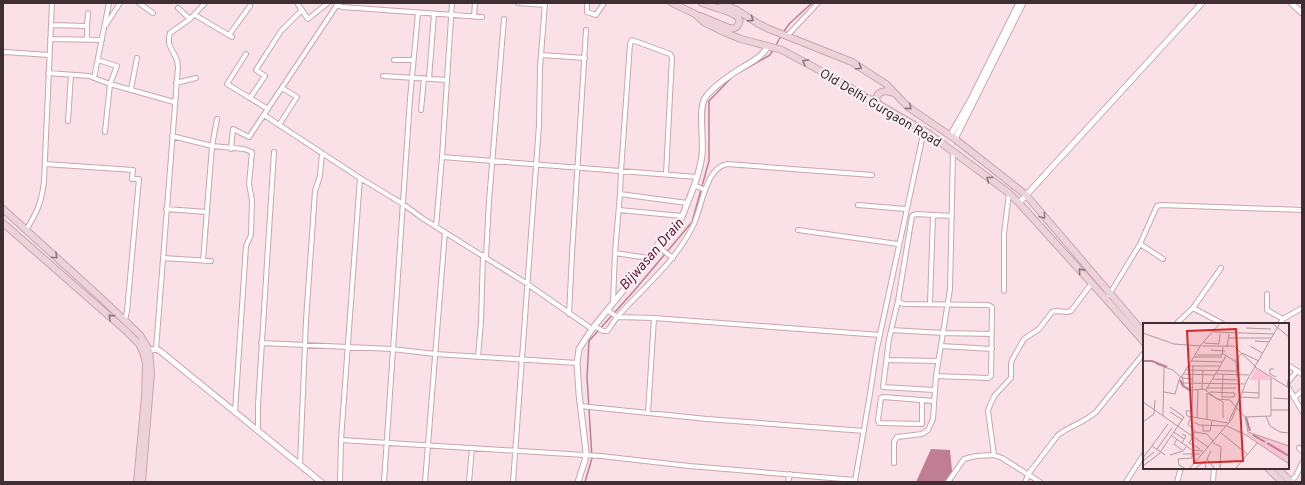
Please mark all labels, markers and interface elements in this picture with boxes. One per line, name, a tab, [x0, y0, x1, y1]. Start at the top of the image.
one-way arrow	[747, 14, 754, 22]
one-way arrow	[802, 59, 809, 67]
one-way arrow	[855, 62, 862, 69]
street label: Old Delhi Gurgaon Road	[816, 66, 944, 151]
one-way arrow	[904, 102, 912, 109]
one-way arrow	[987, 177, 994, 184]
one-way arrow	[1039, 211, 1046, 219]
water label: Bijwasan Drain	[616, 215, 688, 294]
one-way arrow	[50, 251, 58, 259]
one-way arrow	[1079, 269, 1086, 276]
one-way arrow	[108, 315, 115, 322]
inset map	[1143, 323, 1289, 469]

